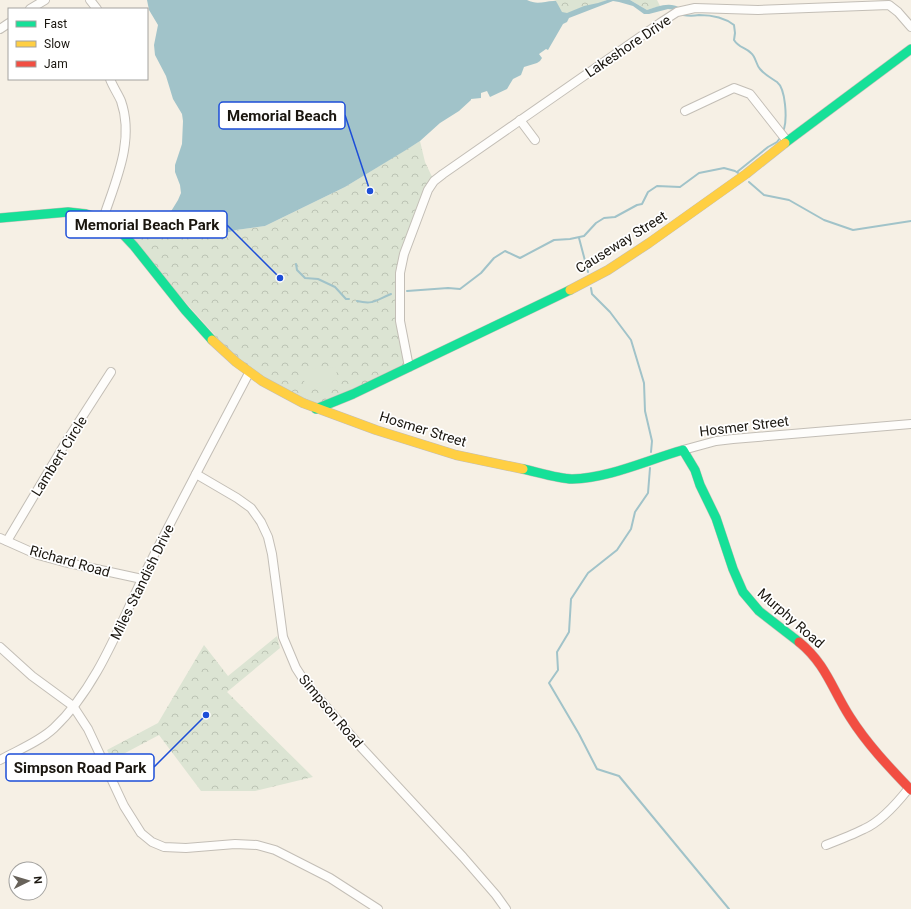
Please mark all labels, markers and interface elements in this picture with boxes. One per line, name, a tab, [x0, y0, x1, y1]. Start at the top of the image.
legend	[8, 8, 148, 80]
street label: Lakeshore Drive	[582, 12, 674, 80]
text: Fast	[44, 17, 67, 31]
text: Slow	[44, 37, 70, 51]
text: Jam	[44, 57, 68, 71]
callout: Memorial Beach	[219, 102, 345, 129]
text: Memorial Beach	[227, 107, 337, 125]
street label: Causeway Street	[573, 207, 670, 276]
callout: Memorial Beach Park	[66, 211, 227, 238]
text: Memorial Beach Park	[75, 216, 220, 234]
street label: Hosmer Street	[378, 408, 469, 450]
street label: Lambert Circle	[28, 413, 90, 499]
street label: Hosmer Street	[698, 413, 790, 439]
street label: Miles Standish Drive	[107, 522, 177, 642]
street label: Richard Road	[28, 542, 112, 580]
street label: Murphy Road	[755, 585, 827, 651]
street label: Simpson Road	[296, 671, 366, 751]
callout: Simpson Road Park	[6, 754, 154, 781]
text: Simpson Road Park	[14, 759, 147, 777]
north arrow	[8, 861, 48, 901]
text: N	[31, 876, 44, 885]

